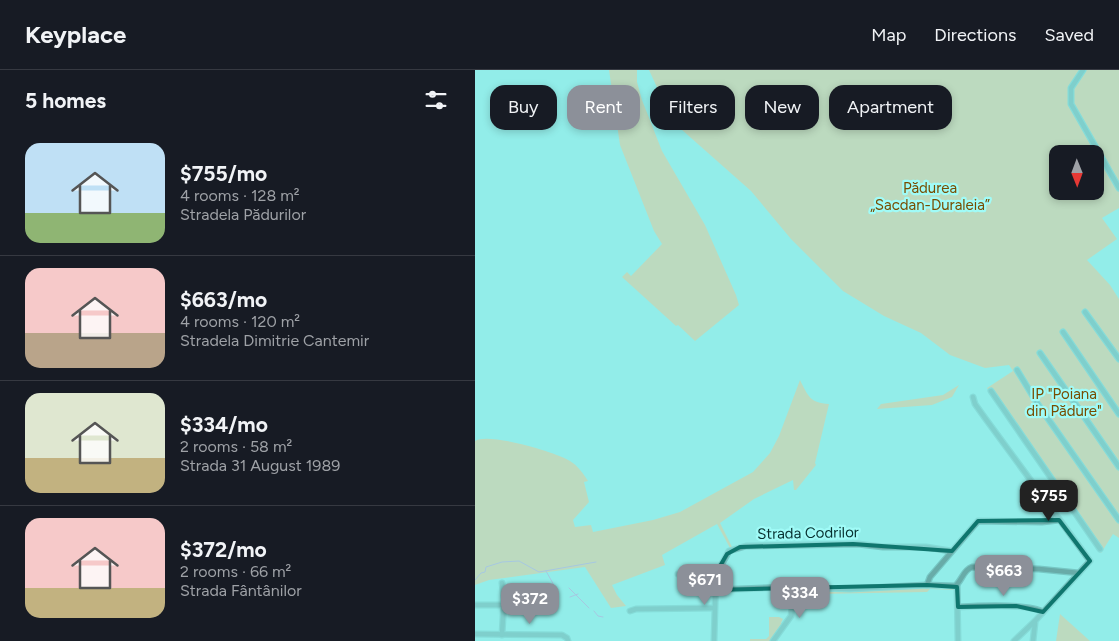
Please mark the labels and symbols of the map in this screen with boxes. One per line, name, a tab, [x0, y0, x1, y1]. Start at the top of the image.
north arrow	[1049, 145, 1104, 200]
park label: Pădurea „Sacdan-Duraleia”	[870, 179, 990, 214]
park label: IP "Poiana din Pădure"	[1026, 385, 1102, 420]
pin: $755	[1019, 480, 1079, 522]
street label: Strada Codrilor	[757, 523, 859, 543]
pin: $663	[974, 554, 1034, 597]
pin: $671	[675, 564, 735, 606]
pin: $334	[770, 576, 830, 619]
pin: $372	[500, 582, 560, 625]

